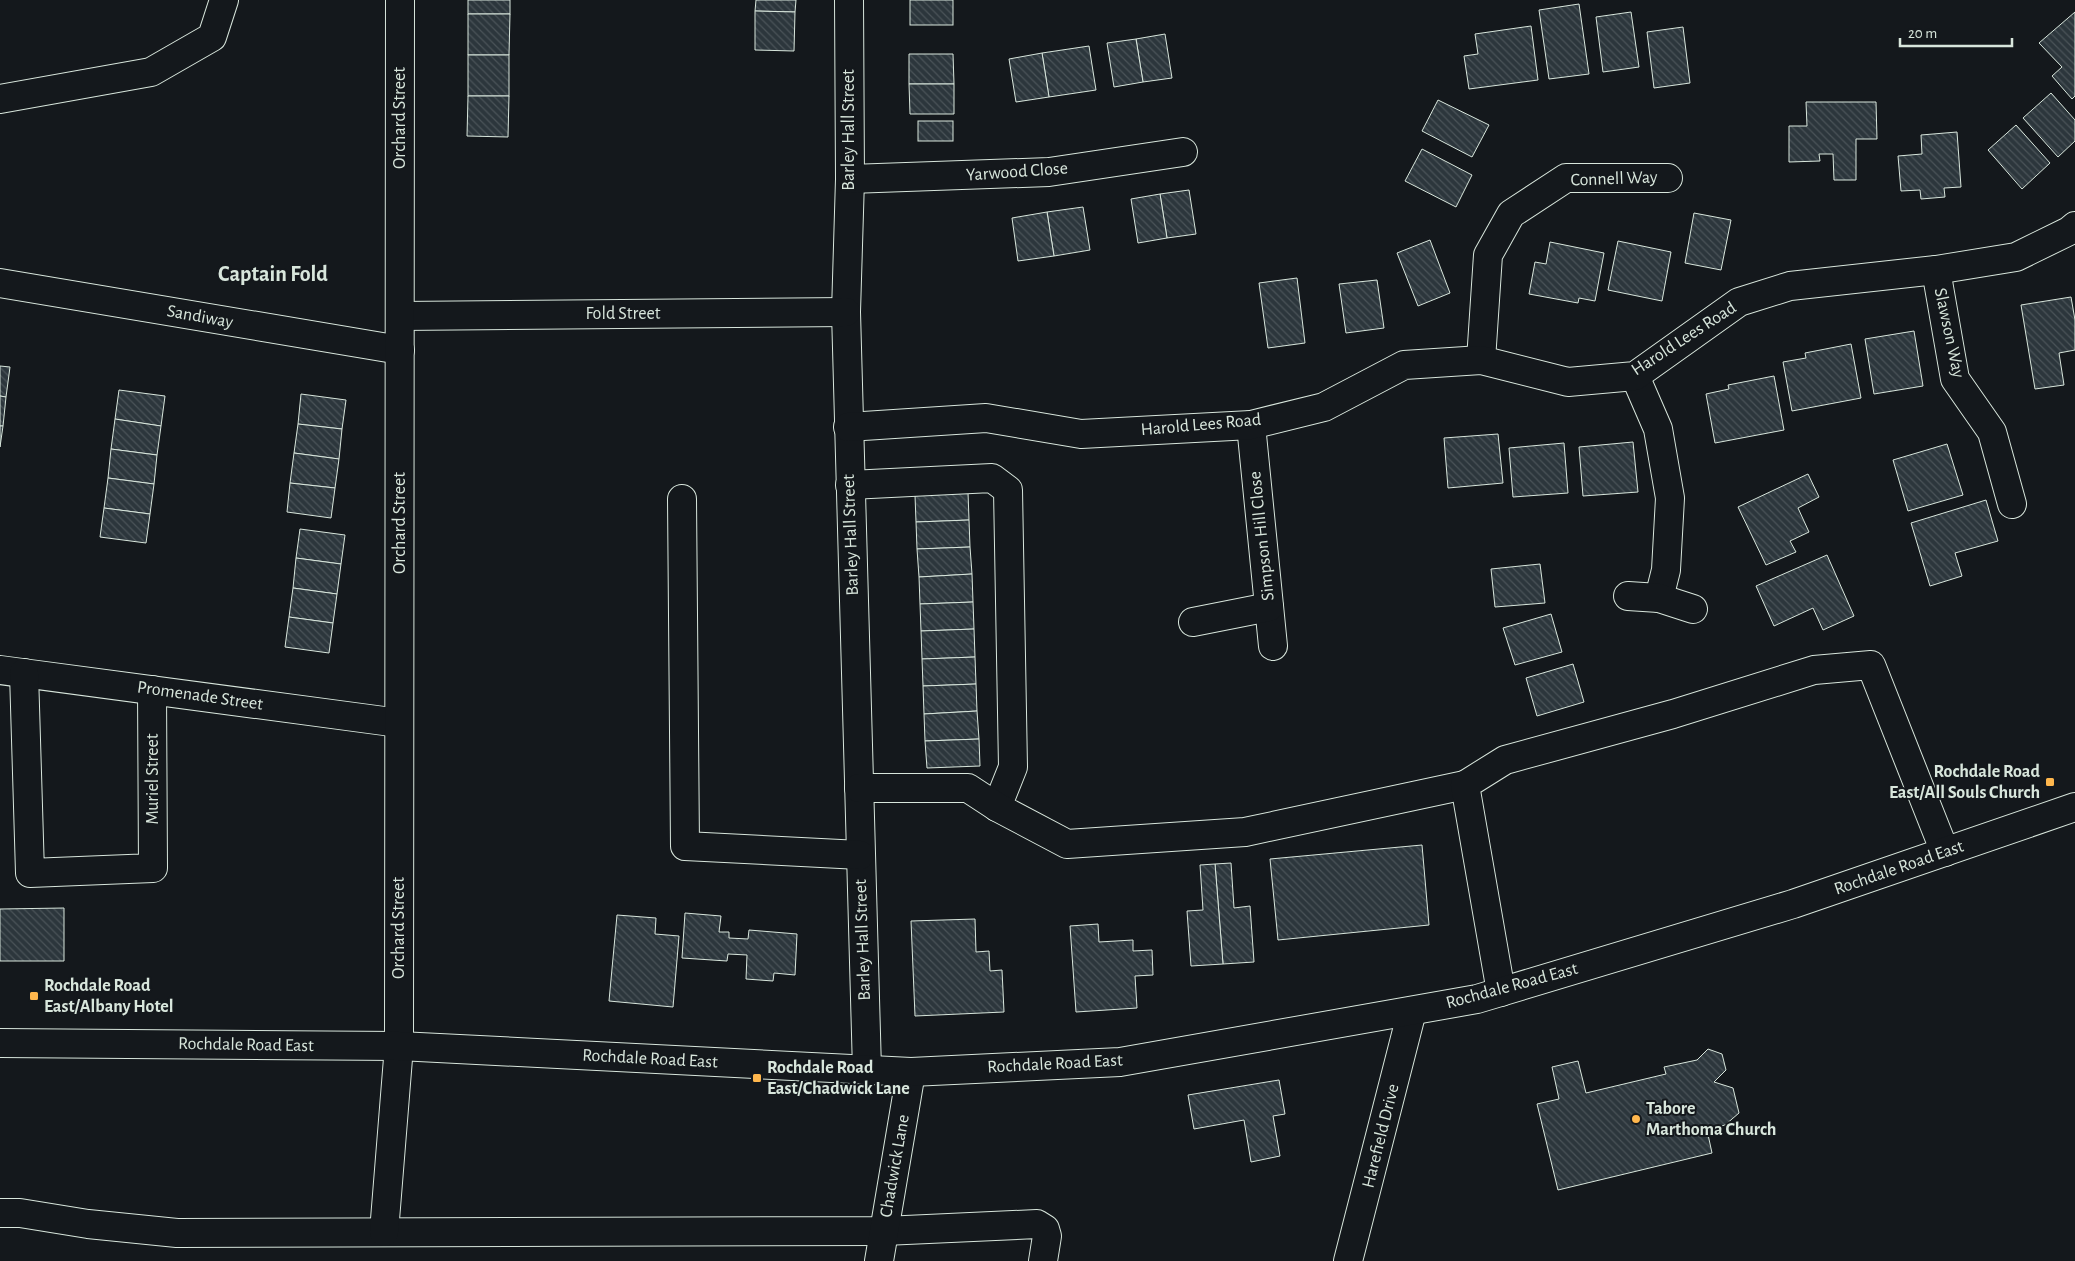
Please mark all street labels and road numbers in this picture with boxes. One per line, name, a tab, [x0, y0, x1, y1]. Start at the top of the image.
street label: Orchard Street	[391, 67, 409, 169]
street label: Barley Hall Street	[840, 69, 858, 191]
street label: Yarwood Close	[966, 159, 1068, 185]
street label: Connell Way	[1570, 168, 1658, 190]
street label: Slawson Way	[1931, 286, 1967, 380]
street label: Harold Lees Road	[1628, 299, 1740, 379]
street label: Sandiway	[166, 302, 235, 332]
street label: Fold Street	[585, 305, 661, 323]
street label: Harold Lees Road	[1140, 411, 1262, 439]
street label: Simpson Hill Close	[1246, 470, 1278, 602]
street label: Orchard Street	[391, 472, 409, 574]
street label: Barley Hall Street	[840, 474, 862, 596]
street label: Promenade Street	[136, 678, 264, 714]
street label: Muriel Street	[144, 733, 162, 825]
street label: Rochdale Road East	[1832, 837, 1966, 899]
street label: Orchard Street	[390, 877, 408, 979]
street label: Barley Hall Street	[852, 879, 874, 1001]
street label: Rochdale Road East	[1444, 960, 1580, 1012]
street label: Rochdale Road East	[178, 1035, 314, 1055]
street label: Rochdale Road East	[582, 1046, 718, 1072]
street label: Rochdale Road East	[987, 1051, 1123, 1077]
street label: Harefield Drive	[1359, 1082, 1403, 1190]
street label: Chadwick Lane	[877, 1113, 913, 1219]

